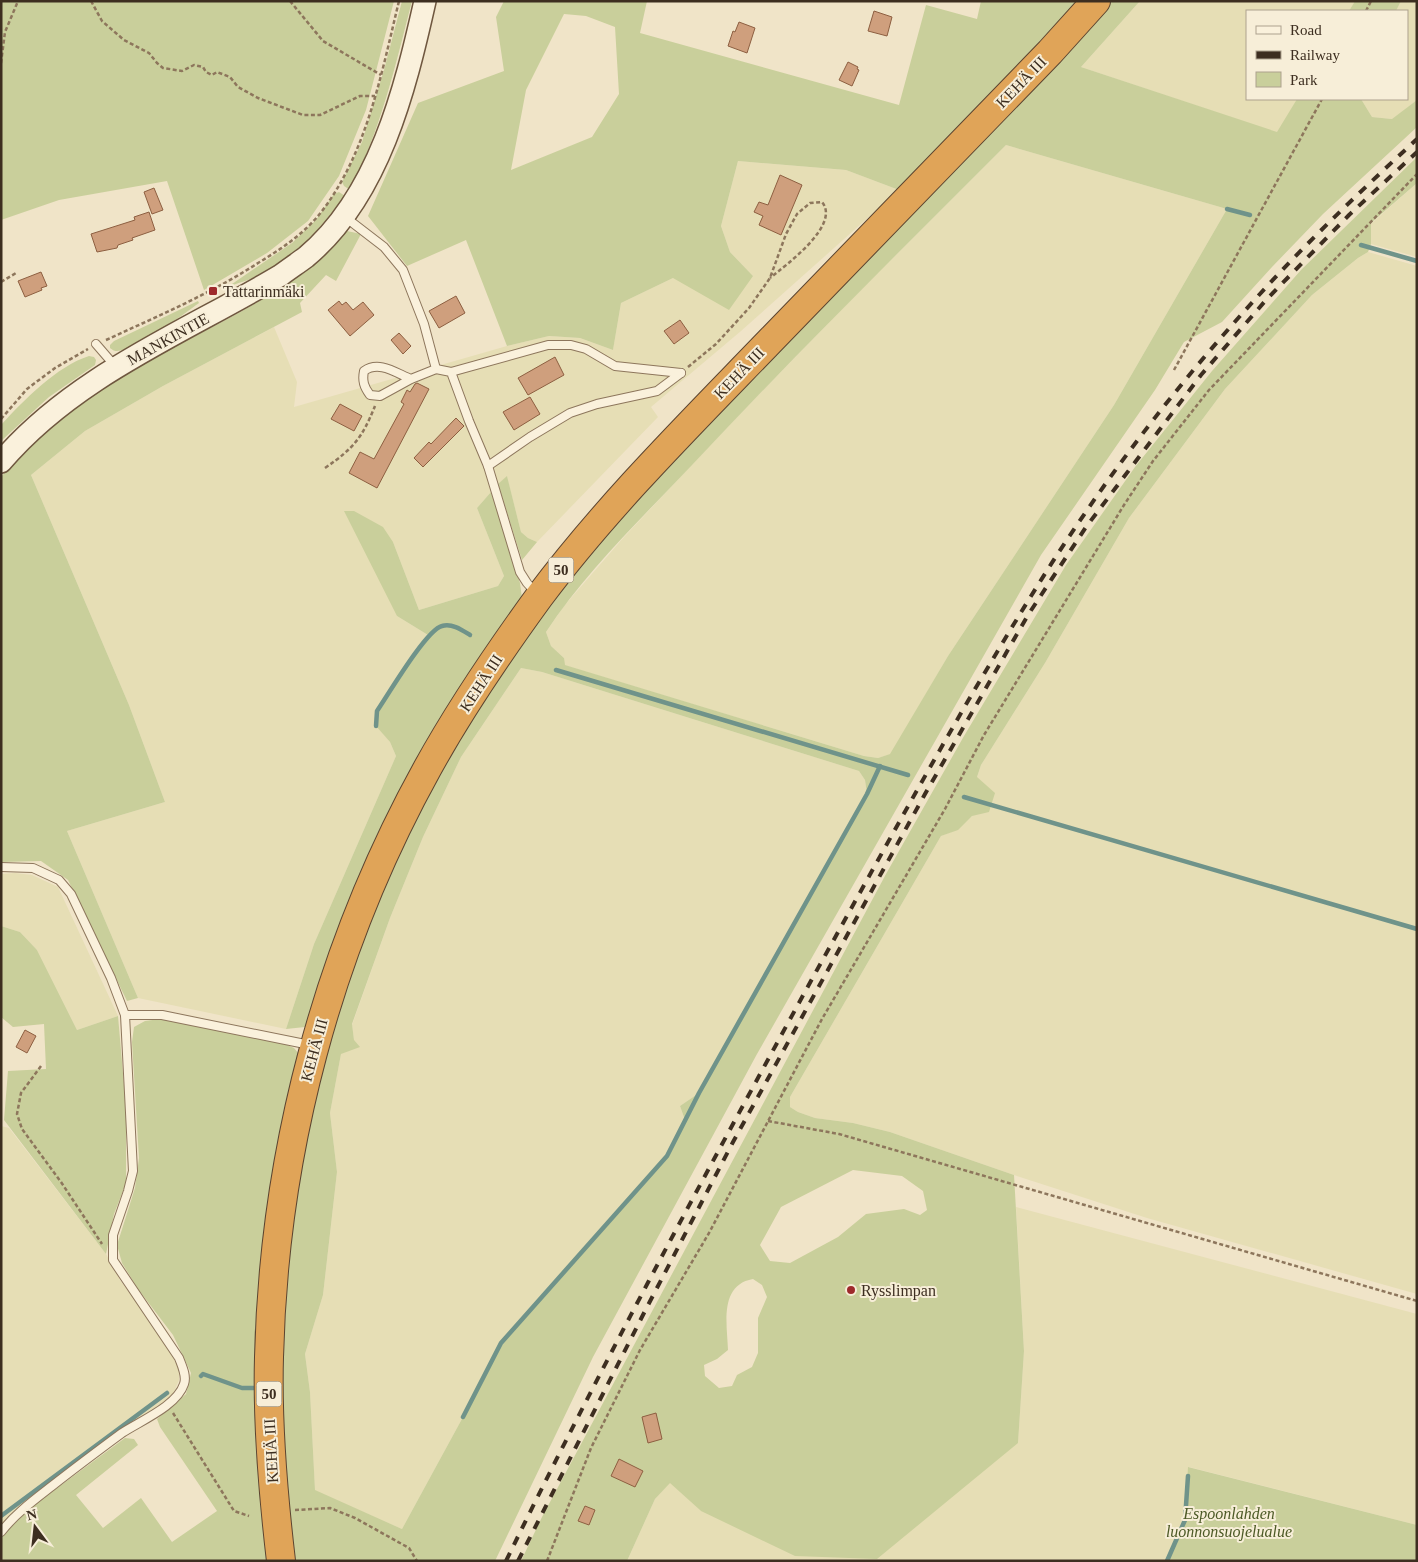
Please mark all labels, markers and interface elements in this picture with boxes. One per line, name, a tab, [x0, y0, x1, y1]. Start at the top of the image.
legend	[1246, 10, 1408, 100]
text: Road	[1290, 22, 1322, 38]
text: Railway	[1290, 47, 1340, 63]
street label: KEHÄ III	[993, 53, 1049, 111]
text: Park	[1290, 72, 1318, 88]
place label: Tattarinmäki	[223, 283, 305, 300]
marker: Tattarinmäki	[207, 285, 219, 297]
street label: MANKINTIE	[124, 310, 212, 368]
street label: KEHÄ III	[711, 344, 767, 402]
road number: 50	[548, 558, 574, 582]
street label: KEHÄ III	[456, 651, 506, 715]
street label: KEHÄ III	[297, 1017, 331, 1083]
place label: Rysslimpan	[861, 1282, 936, 1300]
marker: Rysslimpan	[845, 1284, 857, 1296]
road number: 50	[256, 1382, 282, 1406]
street label: KEHÄ III	[261, 1418, 281, 1484]
north arrow	[10, 1502, 60, 1552]
park label: Espoonlahden luonnonsuojelualue	[1166, 1505, 1292, 1541]
text: N	[25, 1506, 39, 1523]

